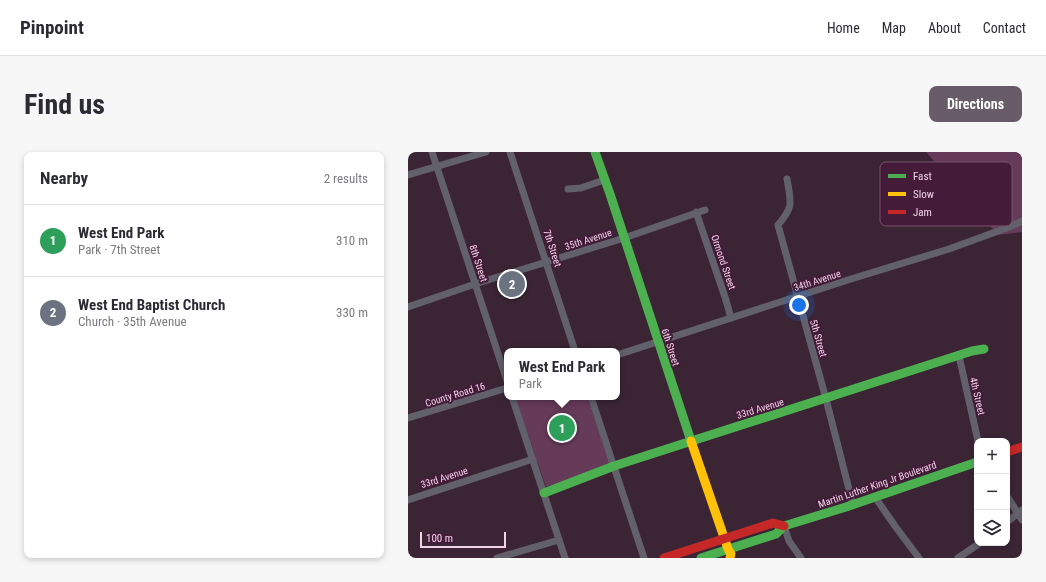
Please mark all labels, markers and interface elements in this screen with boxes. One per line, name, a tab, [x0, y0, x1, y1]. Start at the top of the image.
text: Pinpoint	[20, 16, 84, 39]
text: Home	[827, 20, 860, 36]
text: Map	[882, 20, 906, 36]
text: About	[928, 20, 961, 36]
text: Contact	[983, 20, 1026, 36]
button: Directions	[929, 86, 1022, 122]
text: Find us	[24, 88, 105, 121]
legend	[880, 162, 1012, 226]
text: Nearby	[40, 168, 88, 188]
text: Fast	[913, 170, 932, 183]
text: 2 results	[324, 171, 368, 186]
text: Slow	[913, 188, 934, 201]
text: Jam	[913, 206, 932, 219]
text: West End Park	[78, 224, 164, 242]
street label: 35th Avenue	[563, 227, 613, 252]
street label: 7th Street	[541, 228, 564, 268]
text: 1	[50, 233, 56, 248]
text: 310 m	[336, 233, 368, 248]
street label: Ormond Street	[709, 233, 738, 291]
text: Park · 7th Street	[78, 242, 160, 257]
street label: 8th Street	[467, 243, 490, 283]
street label: 34th Avenue	[792, 268, 842, 293]
pin: 2	[499, 269, 525, 299]
your location	[789, 295, 809, 315]
text: West End Baptist Church	[78, 296, 225, 314]
text: 2	[50, 305, 56, 320]
text: 330 m	[336, 305, 368, 320]
text: Church · 35th Avenue	[78, 314, 187, 329]
street label: 5th Street	[808, 318, 829, 358]
street label: 6th Street	[659, 327, 682, 367]
popup	[504, 348, 620, 400]
text: West End Park	[519, 358, 605, 376]
text: Park	[519, 376, 542, 391]
street label: 4th Street	[968, 376, 987, 416]
street label: County Road 16	[424, 380, 486, 409]
street label: 33rd Avenue	[735, 396, 785, 421]
pin: 1	[549, 413, 575, 443]
map controls	[974, 438, 1010, 546]
button: +	[974, 438, 1010, 474]
street label: Martin Luther King Jr Boulevard	[817, 459, 938, 510]
street label: 33rd Avenue	[419, 465, 469, 490]
button: −	[974, 474, 1010, 510]
button: layers	[974, 510, 1010, 546]
scale bar	[420, 530, 506, 549]
text: 100 m	[426, 532, 453, 545]

